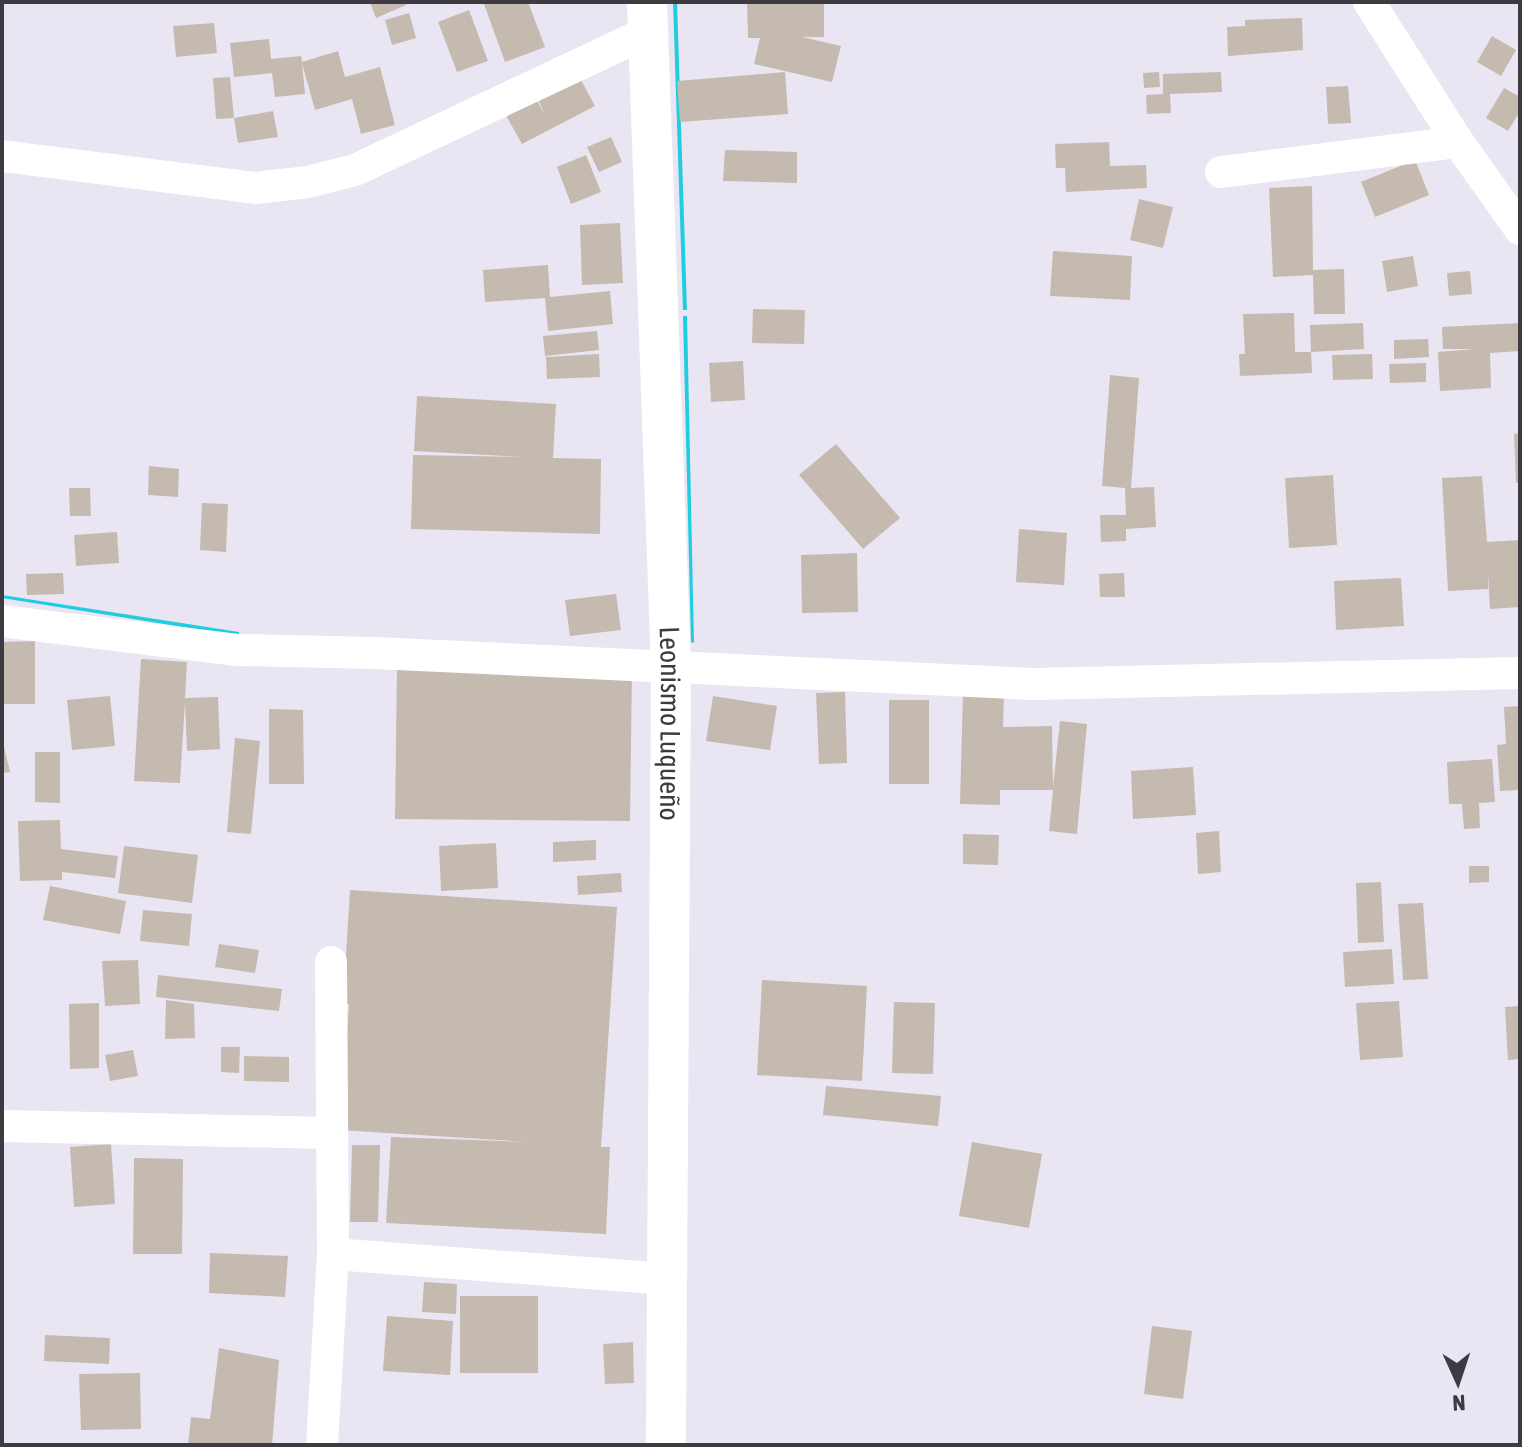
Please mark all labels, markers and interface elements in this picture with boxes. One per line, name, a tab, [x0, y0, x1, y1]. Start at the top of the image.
street label: Leonismo Luqueño	[653, 626, 687, 821]
north arrow	[1418, 1343, 1498, 1423]
text: N	[1452, 1390, 1466, 1416]

